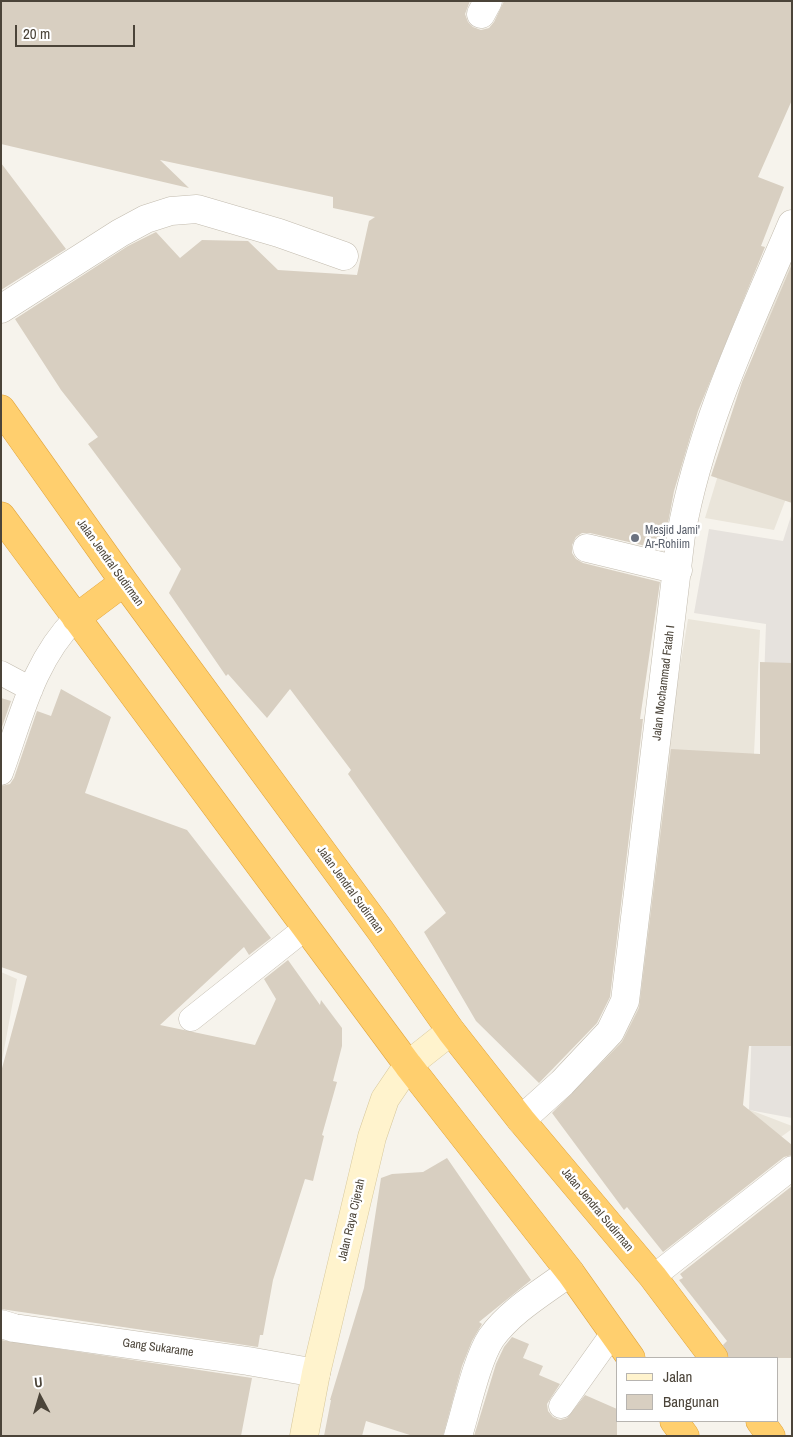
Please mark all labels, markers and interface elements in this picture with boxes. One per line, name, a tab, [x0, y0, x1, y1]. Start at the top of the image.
scale bar	[18, 15, 138, 47]
text: 20 m	[23, 23, 50, 44]
street label: Jalan Jendral Sudirman	[74, 517, 146, 609]
place label: Mesjid Jami' Ar-Rohiim	[645, 524, 700, 552]
marker: Mesjid Jami' Ar-Rohiim	[629, 532, 641, 544]
street label: Jalan Mochammad Fatah I	[650, 625, 678, 741]
street label: Jalan Jendral Sudirman	[314, 844, 386, 936]
street label: Jalan Jendral Sudirman	[558, 1166, 636, 1254]
street label: Jalan Raya Cijerah	[336, 1178, 368, 1262]
street label: Gang Sukarame	[122, 1336, 194, 1360]
legend	[616, 1357, 778, 1422]
text: Jalan	[663, 1366, 692, 1387]
north arrow	[15, 1372, 65, 1422]
text: U	[33, 1373, 43, 1391]
text: Bangunan	[663, 1391, 719, 1412]

